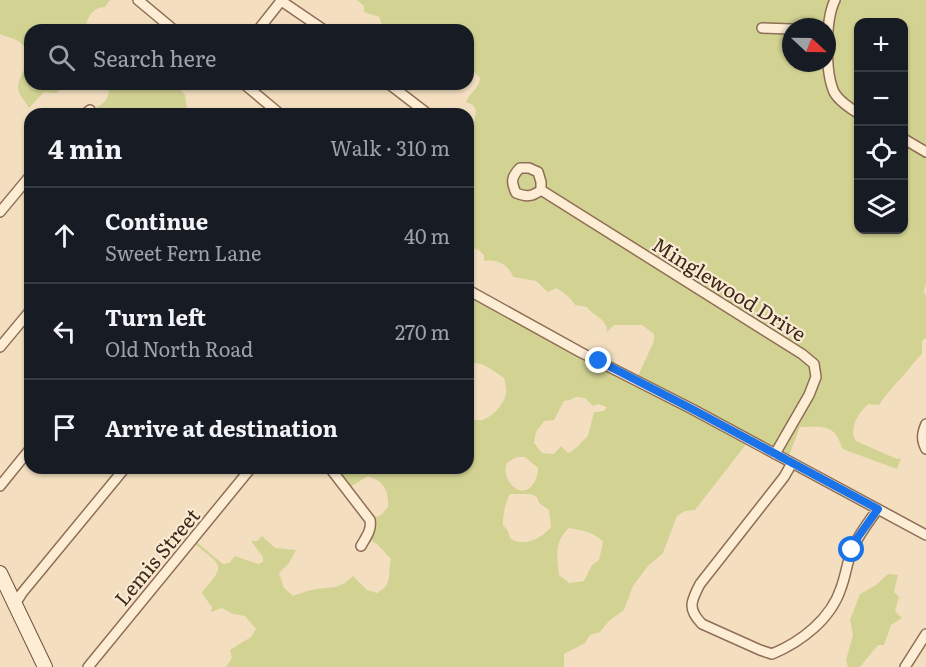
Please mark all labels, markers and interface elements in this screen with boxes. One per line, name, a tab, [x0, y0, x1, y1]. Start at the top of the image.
north arrow	[782, 18, 836, 72]
map controls	[854, 18, 908, 234]
button: +	[854, 18, 908, 72]
search box	[24, 24, 474, 90]
icon: search	[45, 41, 78, 74]
text: Search here	[93, 41, 216, 74]
button: −	[854, 72, 908, 126]
button: locate	[854, 126, 908, 180]
text: 4 min	[48, 128, 122, 167]
text: Walk · 310 m	[330, 132, 450, 162]
button: layers	[854, 180, 908, 234]
text: Continue	[105, 204, 208, 237]
icon: ahead	[48, 219, 81, 252]
text: 40 m	[404, 220, 450, 250]
street label: Minglewood Drive	[647, 229, 813, 347]
text: Sweet Fern Lane	[105, 237, 261, 267]
text: Turn left	[105, 300, 206, 333]
icon: left	[48, 315, 81, 348]
text: 270 m	[395, 316, 450, 346]
text: Old North Road	[105, 333, 253, 363]
route end	[585, 347, 611, 373]
icon: arrive	[48, 411, 81, 444]
text: Arrive at destination	[105, 411, 338, 444]
street label: Lemis Street	[106, 501, 206, 611]
route start	[838, 536, 864, 562]

